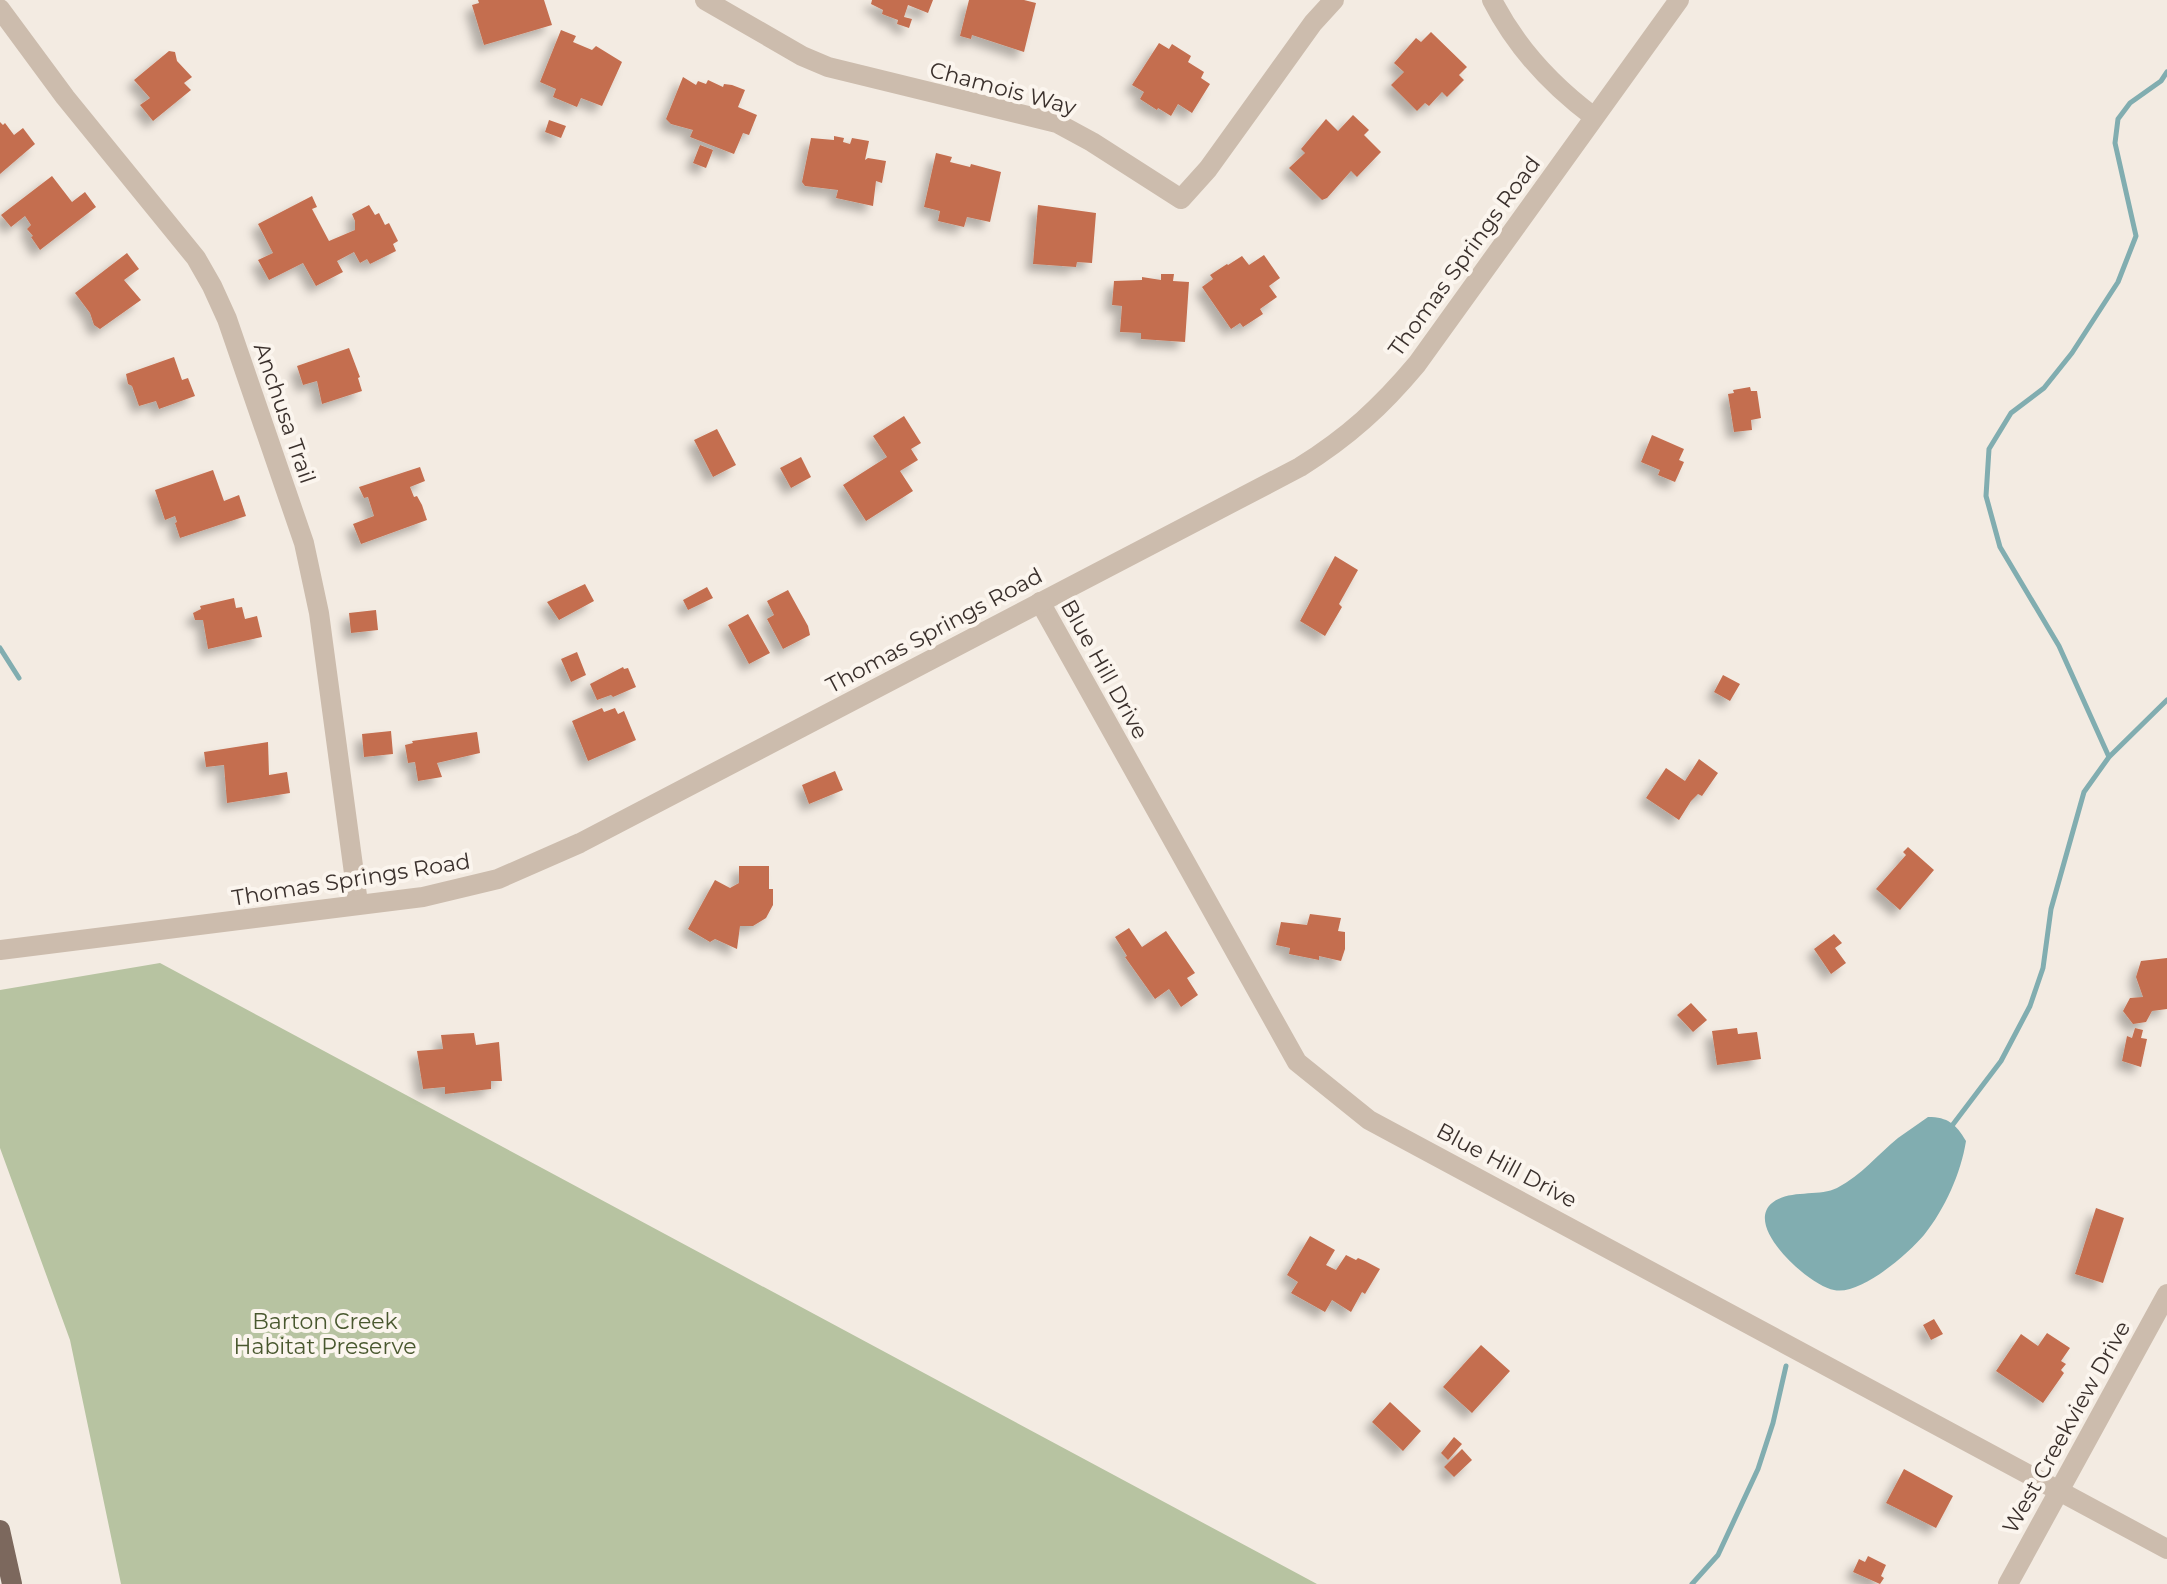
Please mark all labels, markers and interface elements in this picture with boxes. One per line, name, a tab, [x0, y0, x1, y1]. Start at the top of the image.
street label: Chamois Way	[927, 56, 1079, 121]
street label: Thomas Springs Road	[1383, 151, 1546, 362]
street label: Anchusa Trail	[248, 339, 321, 487]
street label: Thomas Springs Road	[821, 562, 1047, 699]
street label: Blue Hill Drive	[1055, 595, 1154, 744]
street label: Thomas Springs Road	[230, 847, 472, 912]
street label: Blue Hill Drive	[1432, 1117, 1582, 1214]
park label: Barton Creek Habitat Preserve	[234, 1308, 416, 1360]
street label: West Creekview Drive	[1997, 1316, 2136, 1538]

